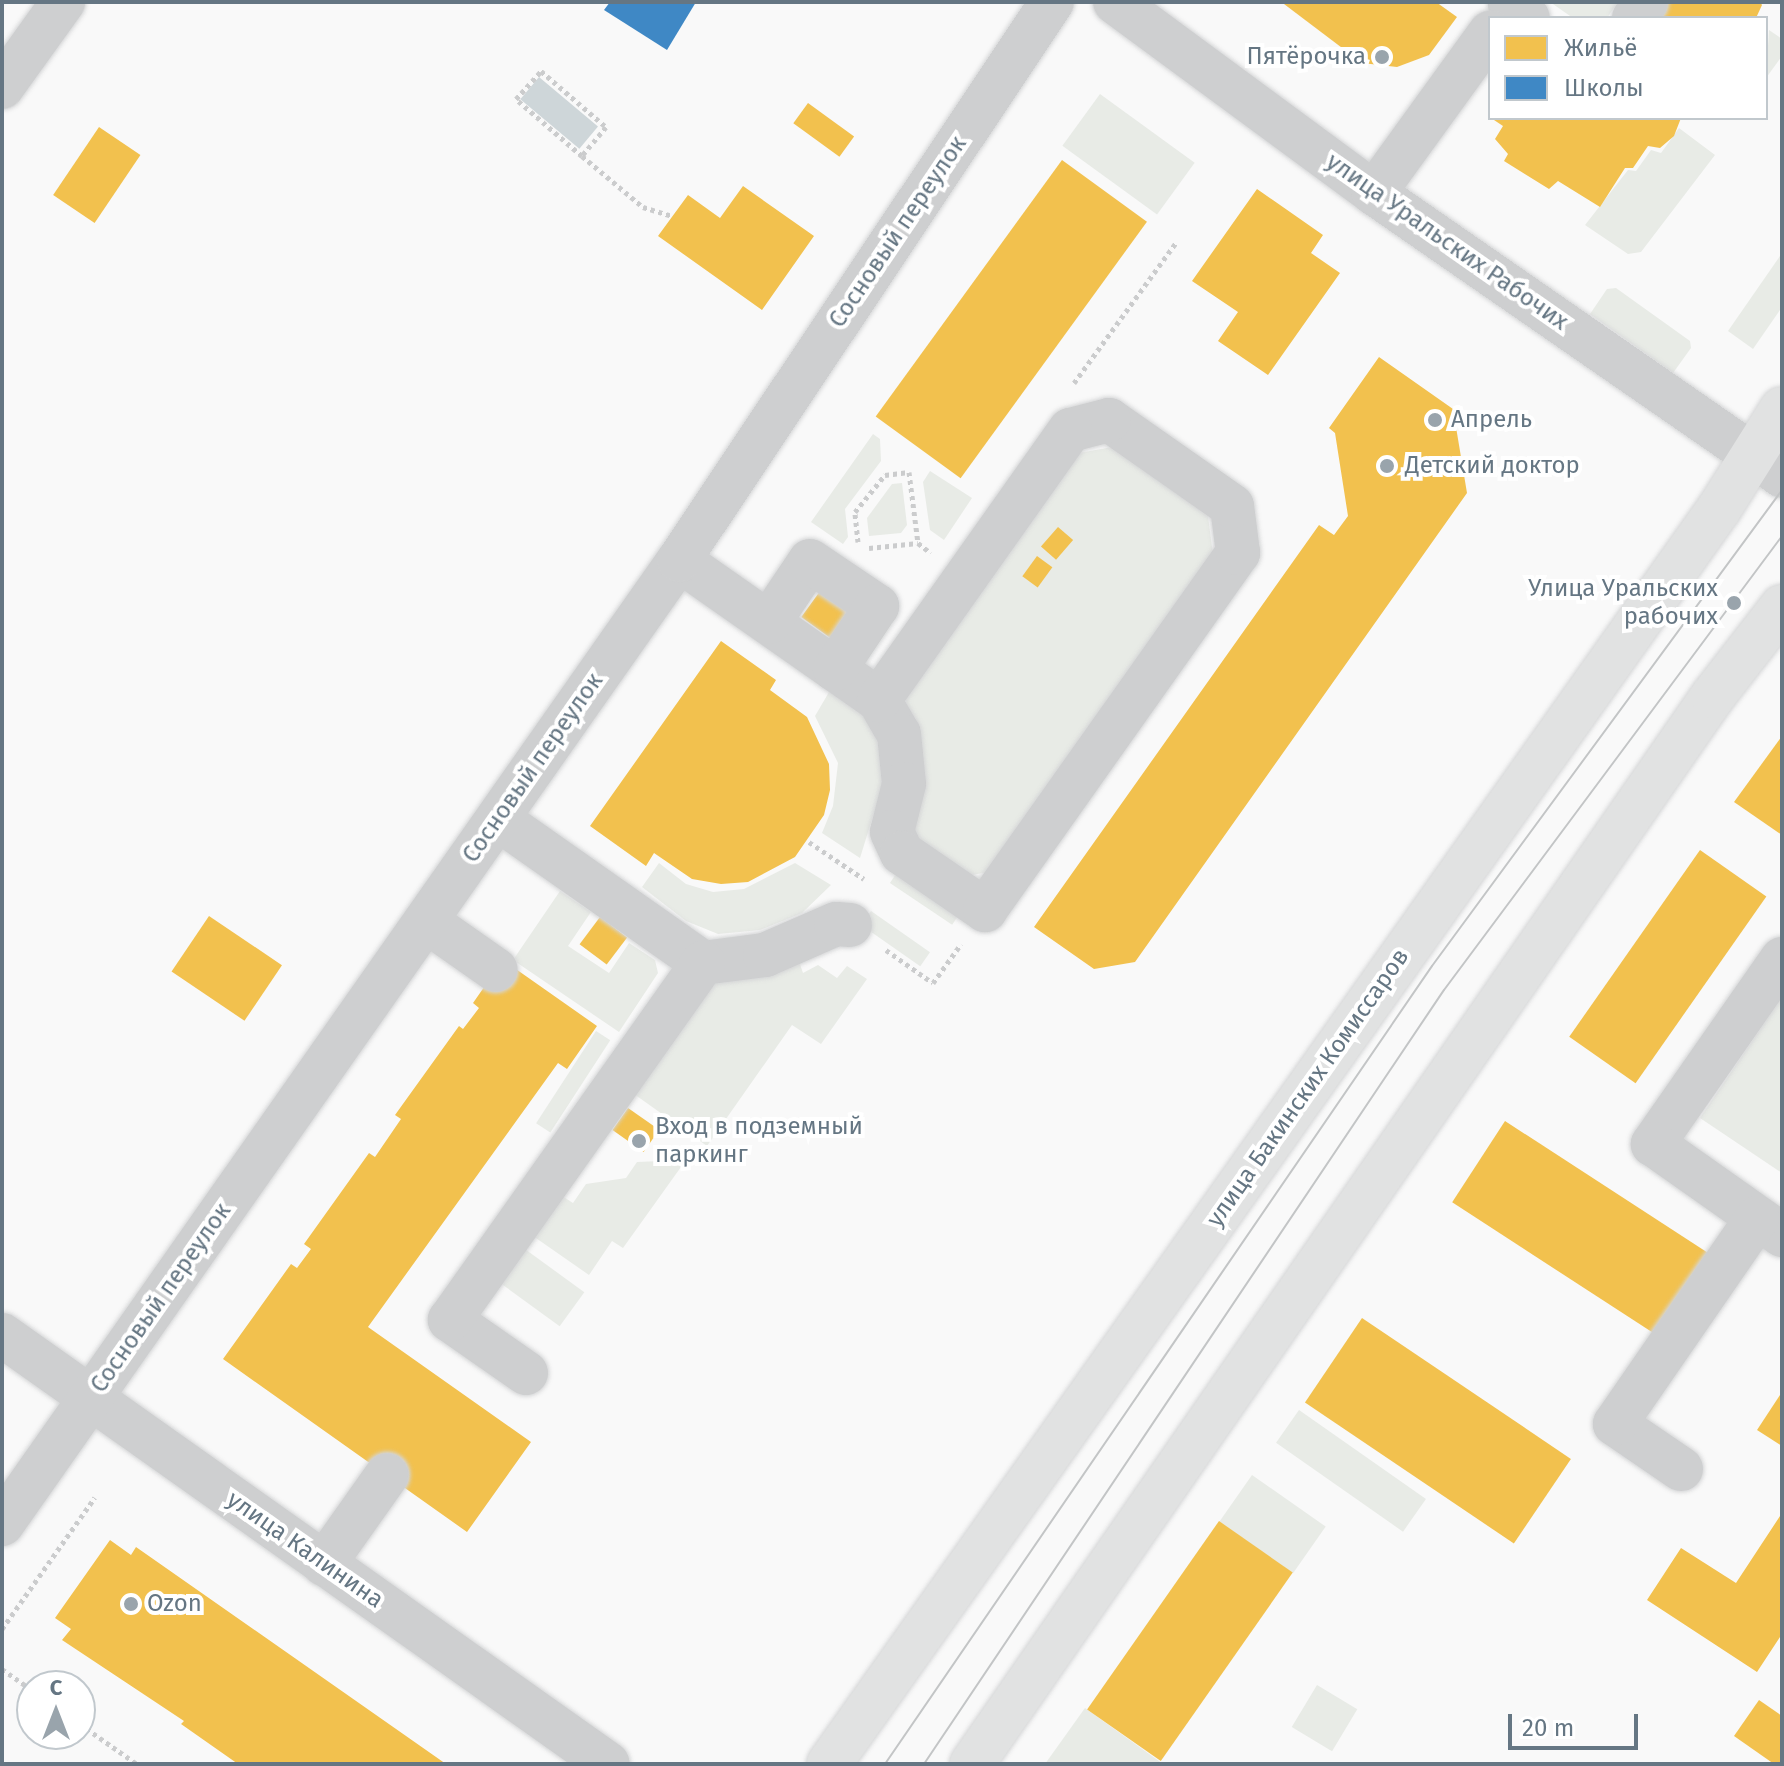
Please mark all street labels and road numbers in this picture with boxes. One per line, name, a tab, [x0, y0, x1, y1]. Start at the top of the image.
street label: Сосновый переулок	[823, 131, 973, 333]
street label: улица Уральских Рабочих	[1321, 147, 1573, 337]
street label: Сосновый переулок	[457, 668, 609, 868]
street label: улица Бакинских Комиссаров	[1201, 943, 1415, 1233]
street label: Сосновый переулок	[85, 1198, 237, 1398]
street label: улица Калинина	[221, 1485, 389, 1615]

